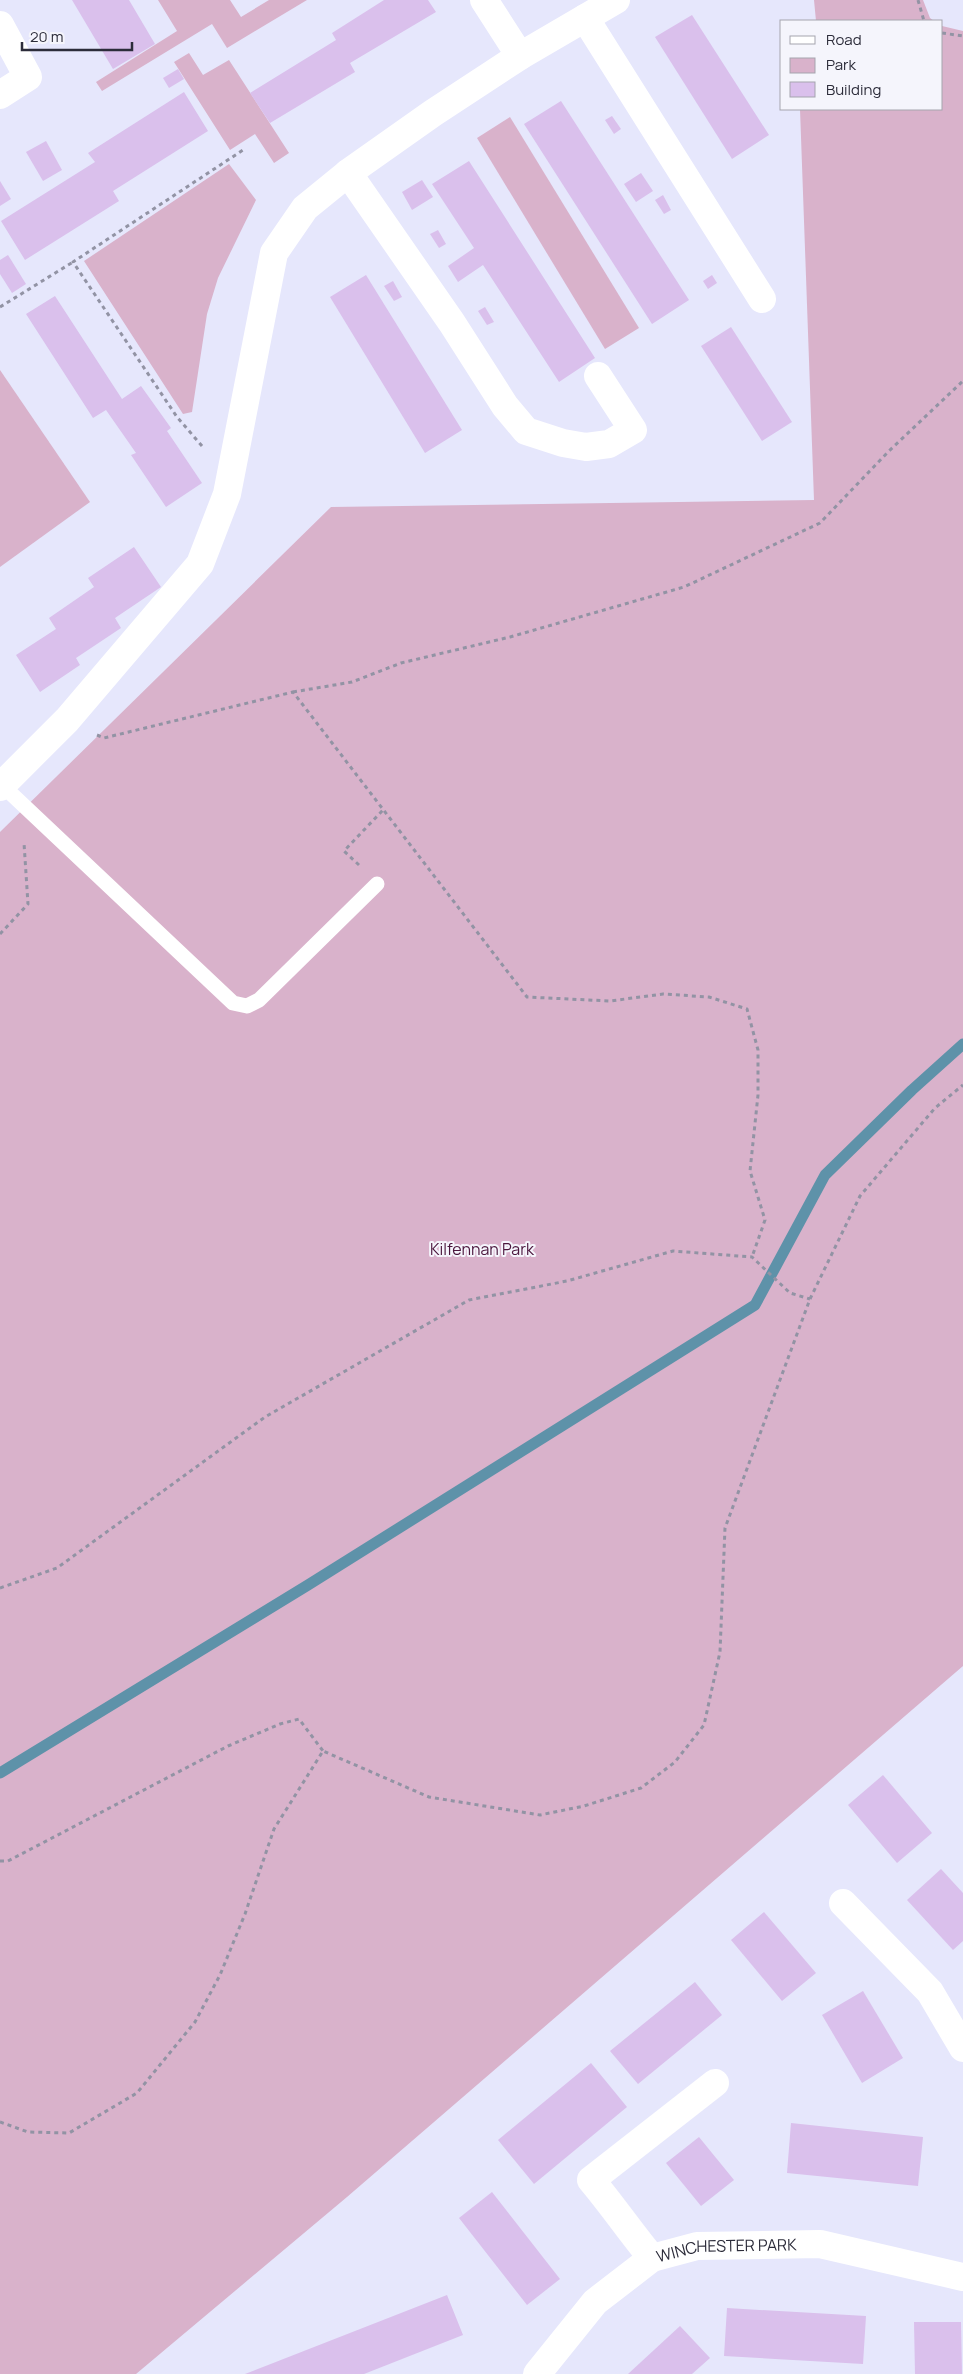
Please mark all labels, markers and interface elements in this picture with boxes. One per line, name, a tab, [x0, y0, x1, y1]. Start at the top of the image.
scale bar	[22, 20, 132, 52]
legend	[780, 20, 943, 110]
text: 20 m	[30, 26, 63, 47]
text: Road	[826, 29, 862, 50]
text: Park	[826, 54, 856, 75]
text: Building	[826, 79, 881, 100]
park label: Kilfennan Park	[430, 1238, 535, 1260]
street label: WINCHESTER PARK	[654, 2233, 797, 2267]

